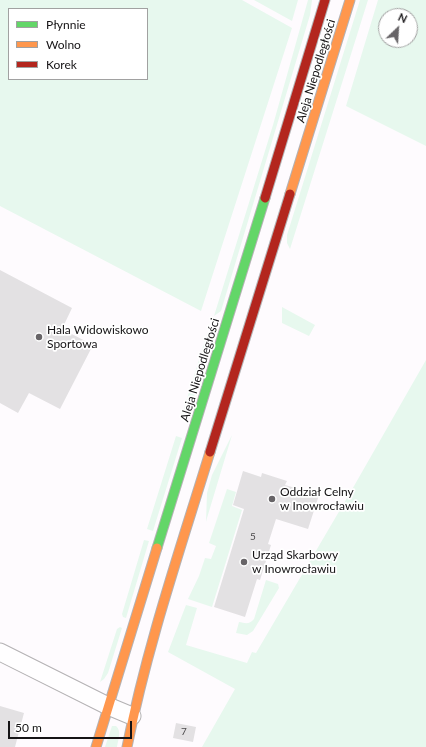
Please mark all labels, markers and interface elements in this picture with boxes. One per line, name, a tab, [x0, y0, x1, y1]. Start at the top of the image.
legend	[8, 8, 148, 80]
north arrow	[378, 8, 418, 48]
text: N	[396, 10, 409, 25]
text: Płynnie	[46, 17, 86, 32]
street label: Aleja Niepodległości	[293, 18, 339, 124]
text: Wolno	[46, 37, 81, 52]
text: Korek	[46, 57, 77, 72]
street label: Aleja Niepodległości	[177, 317, 223, 423]
place label: Hala Widowiskowo Sportowa	[47, 323, 149, 351]
marker: Hala Widowiskowo Sportowa	[34, 332, 44, 342]
place label: Oddział Celny w Inowrocławiu	[280, 485, 364, 513]
marker: Oddział Celny w Inowrocławiu	[267, 494, 277, 504]
house number: 5	[250, 531, 256, 543]
place label: Urząd Skarbowy w Inowrocławiu	[252, 548, 338, 576]
marker: Urząd Skarbowy w Inowrocławiu	[239, 557, 249, 567]
scale bar	[10, 713, 134, 739]
text: 50 m	[15, 720, 42, 735]
house number: 7	[181, 726, 187, 738]

